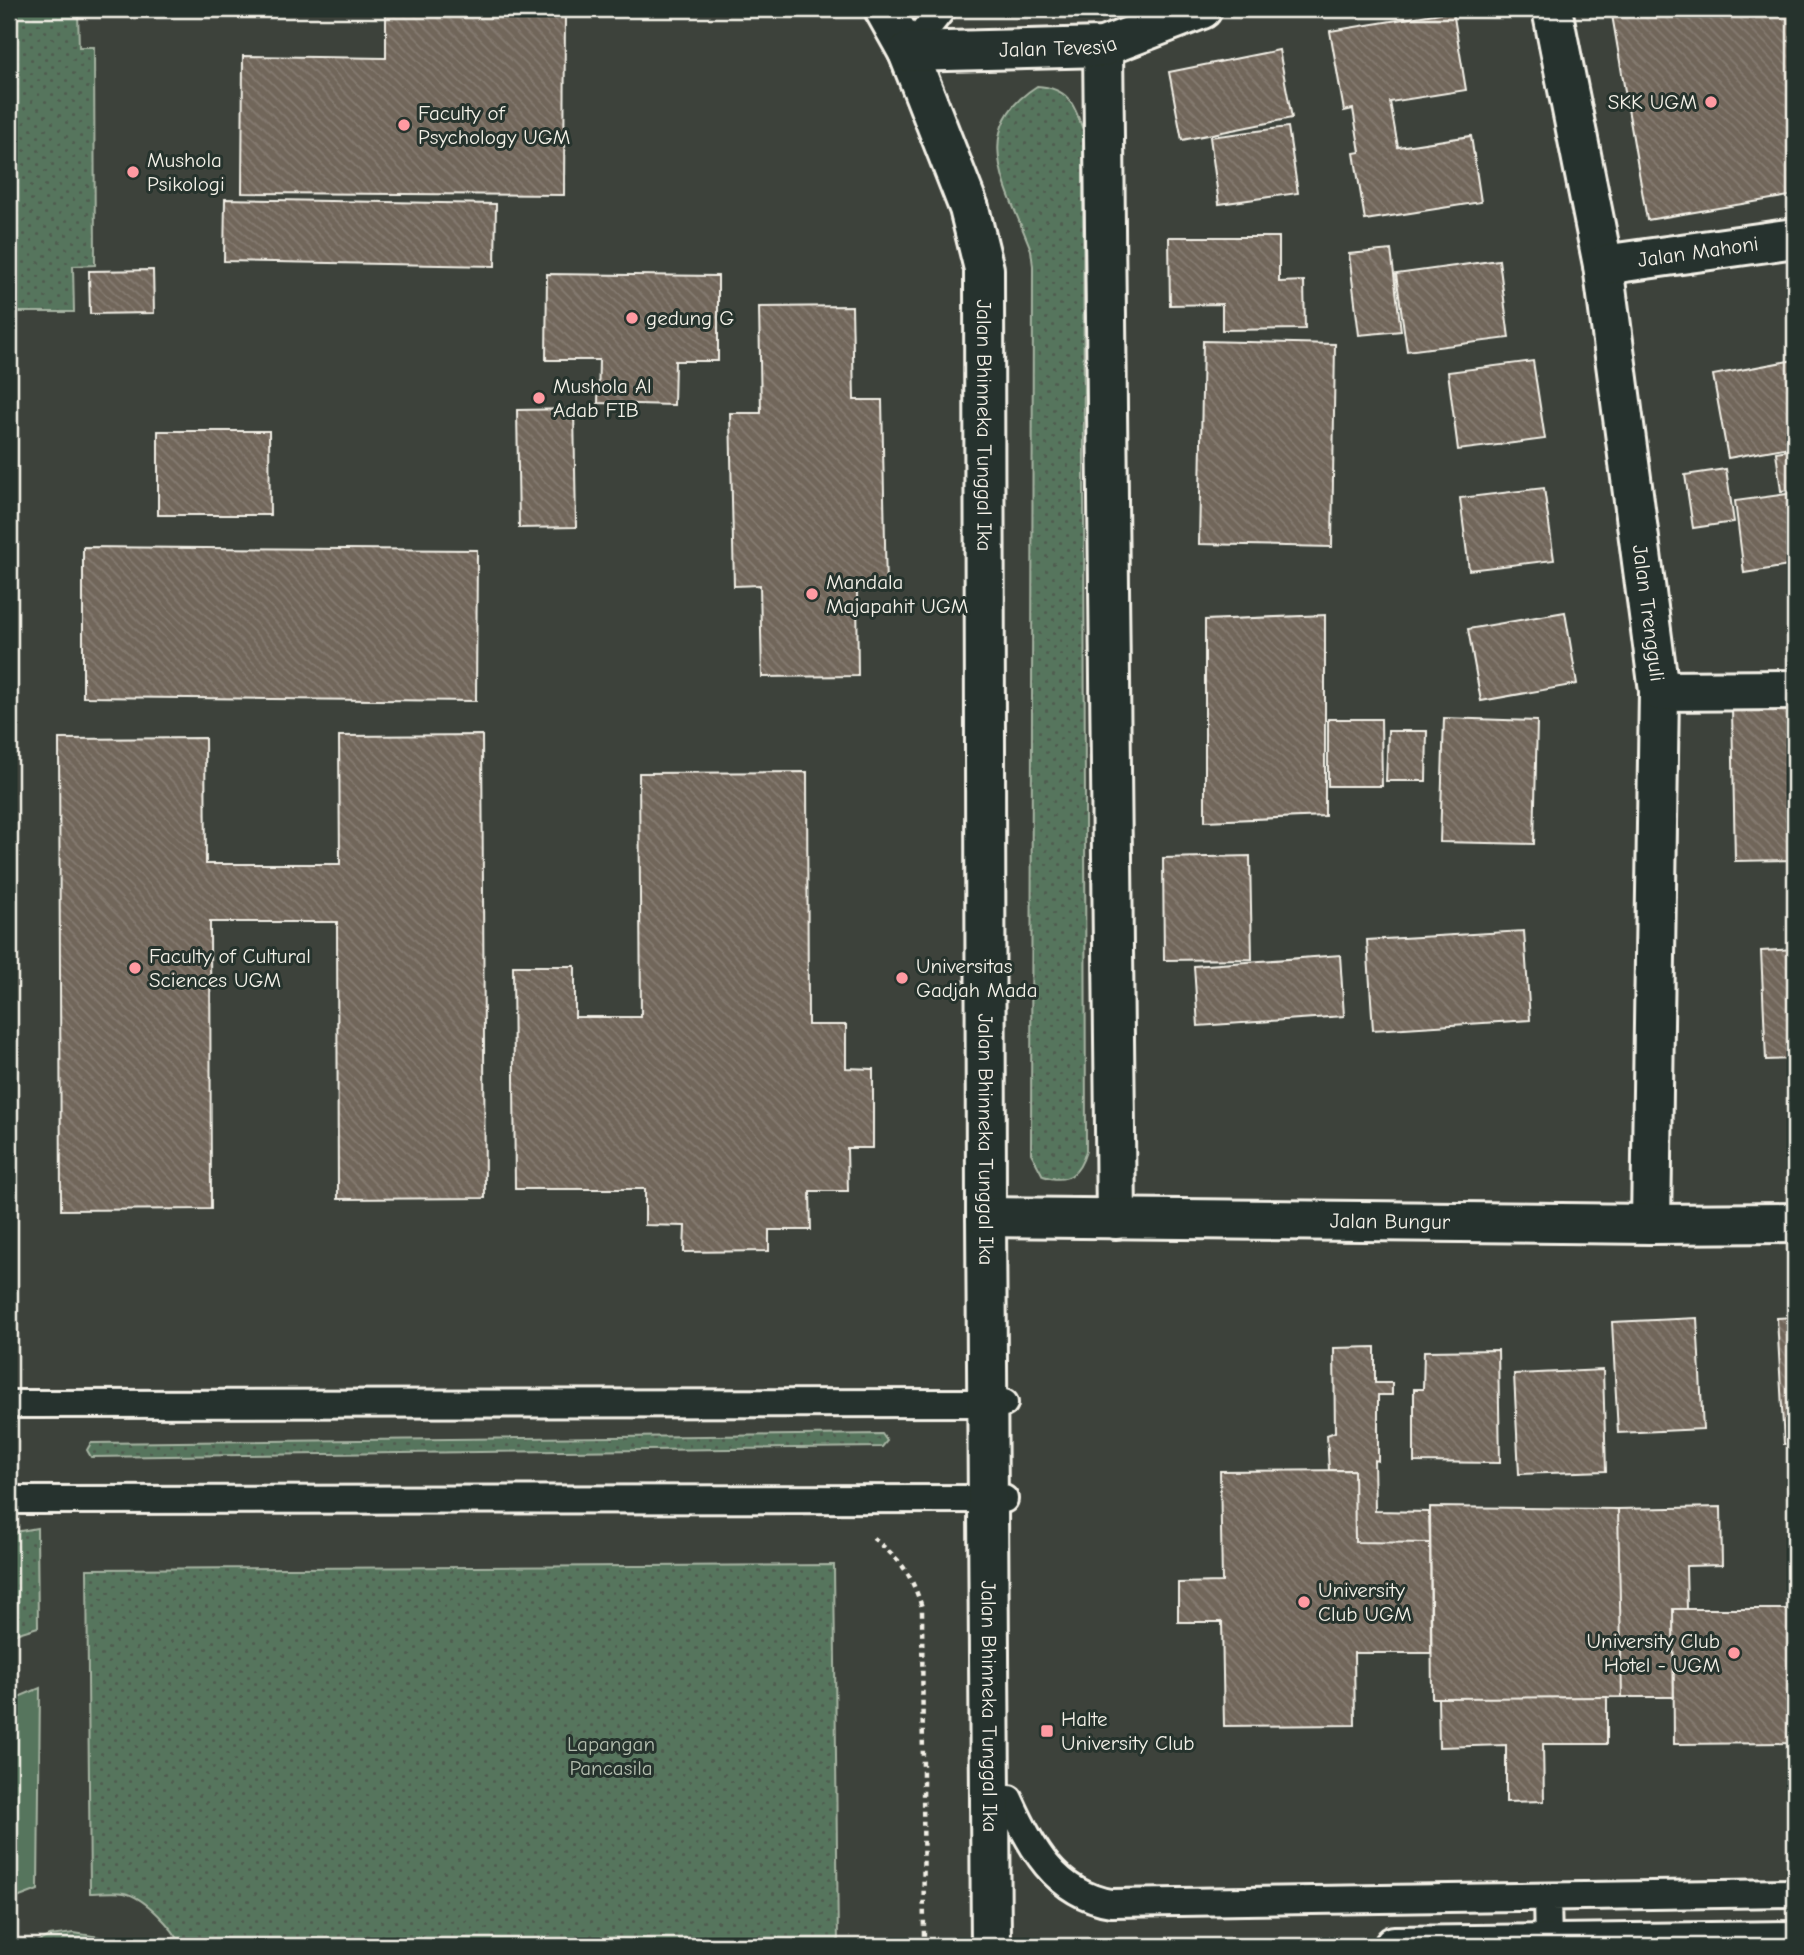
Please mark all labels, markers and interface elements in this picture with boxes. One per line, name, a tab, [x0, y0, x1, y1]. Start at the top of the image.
street label: Jalan Tevesia	[999, 31, 1120, 62]
place label: SKK UGM	[1608, 90, 1697, 114]
marker: SKK UGM	[1703, 94, 1719, 110]
place label: Faculty of Psychology UGM	[418, 101, 570, 149]
marker: Faculty of Psychology UGM	[396, 117, 412, 133]
place label: Mushola Psikologi	[147, 148, 225, 196]
marker: Mushola Psikologi	[125, 164, 141, 180]
street label: Jalan Mahoni	[1636, 231, 1760, 272]
street label: Jalan Bhinneka Tunggal Ika	[972, 299, 997, 551]
place label: gedung G	[646, 306, 734, 330]
marker: gedung G	[624, 310, 640, 326]
place label: Mushola Al Adab FIB	[553, 374, 652, 422]
marker: Mushola Al Adab FIB	[531, 390, 547, 406]
street label: Jalan Trengguli	[1628, 543, 1670, 683]
place label: Mandala Majapahit UGM	[826, 570, 968, 618]
marker: Mandala Majapahit UGM	[804, 586, 820, 602]
place label: Faculty of Cultural Sciences UGM	[149, 944, 311, 992]
place label: Universitas Gadjah Mada	[916, 954, 1037, 1002]
marker: Faculty of Cultural Sciences UGM	[127, 960, 143, 976]
marker: Universitas Gadjah Mada	[894, 970, 910, 986]
street label: Jalan Bhinneka Tunggal Ika	[974, 1013, 998, 1265]
street label: Jalan Bungur	[1330, 1209, 1451, 1234]
place label: University Club UGM	[1318, 1578, 1412, 1626]
street label: Jalan Bhinneka Tunggal Ika	[976, 1580, 1002, 1832]
marker: University Club UGM	[1296, 1594, 1312, 1610]
place label: University Club Hotel - UGM	[1587, 1629, 1720, 1677]
marker: University Club Hotel - UGM	[1726, 1645, 1742, 1661]
place label: Halte University Club	[1061, 1707, 1194, 1755]
marker: Halte University Club	[1039, 1723, 1055, 1739]
park label: Lapangan Pancasila	[567, 1732, 655, 1780]

